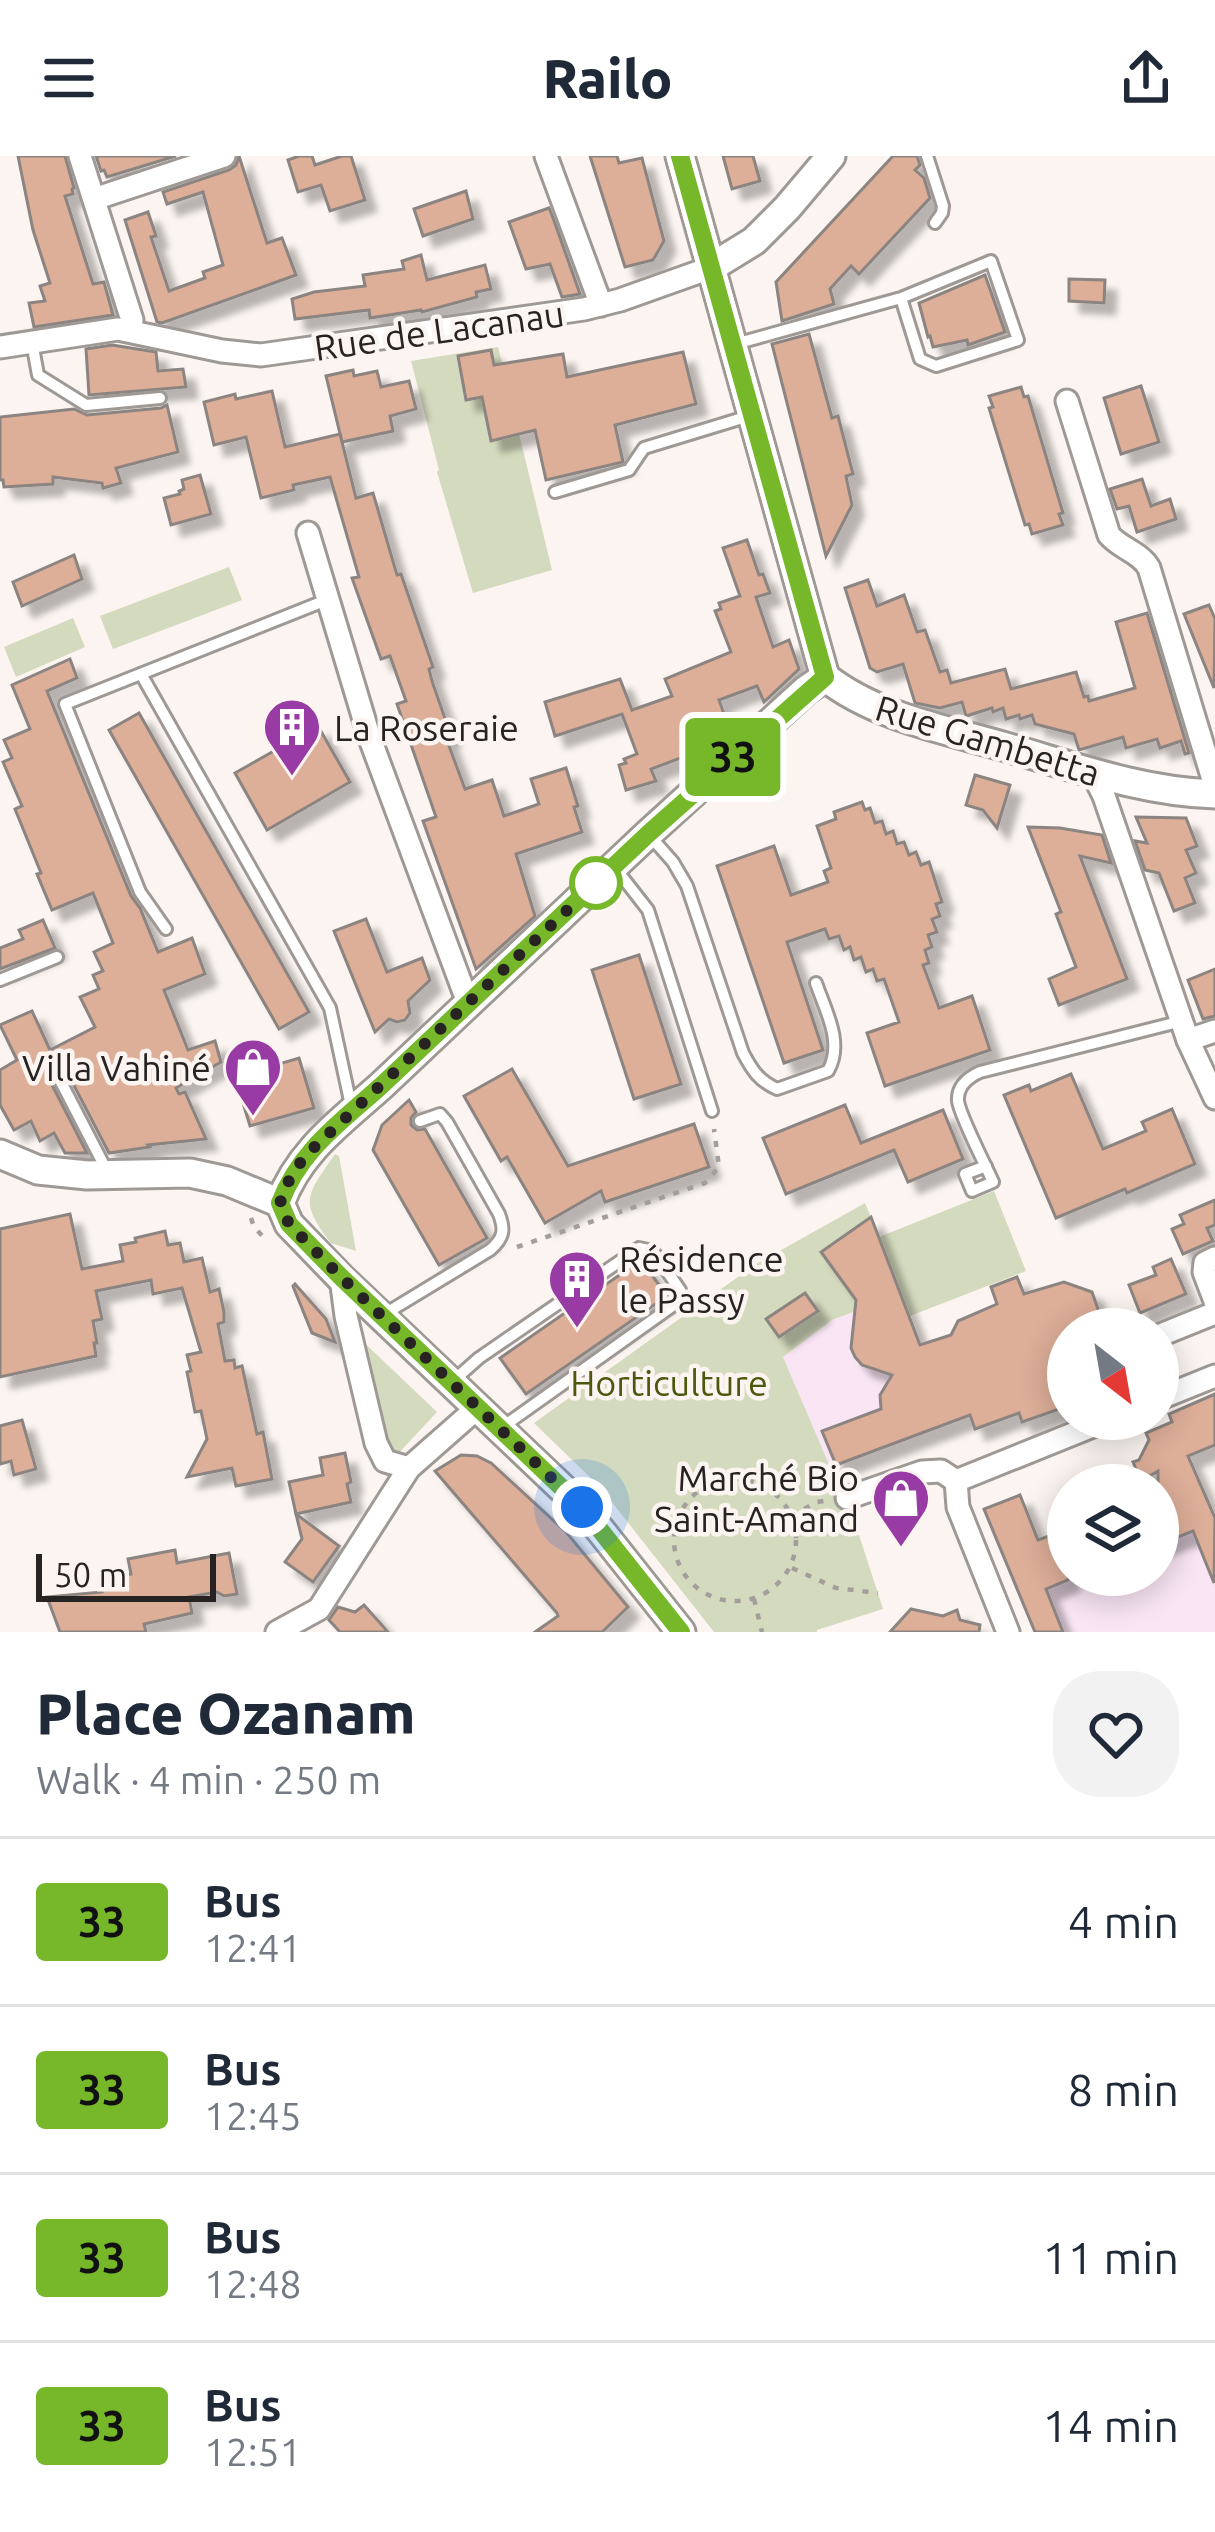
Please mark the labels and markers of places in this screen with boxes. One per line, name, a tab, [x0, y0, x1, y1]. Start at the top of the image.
building icon: La Roseraie	[261, 696, 323, 778]
place label: La Roseraie	[334, 707, 519, 748]
unlabelled marker	[571, 858, 621, 908]
shop icon: Villa Vahiné	[222, 1036, 284, 1118]
place label: Villa Vahiné	[22, 1047, 211, 1088]
place label: Résidence le Passy	[619, 1238, 784, 1320]
building icon: Résidence le Passy	[546, 1248, 608, 1330]
place label: Marché Bio Saint-Amand	[654, 1457, 859, 1539]
shop icon: Marché Bio Saint-Amand	[870, 1467, 932, 1549]

